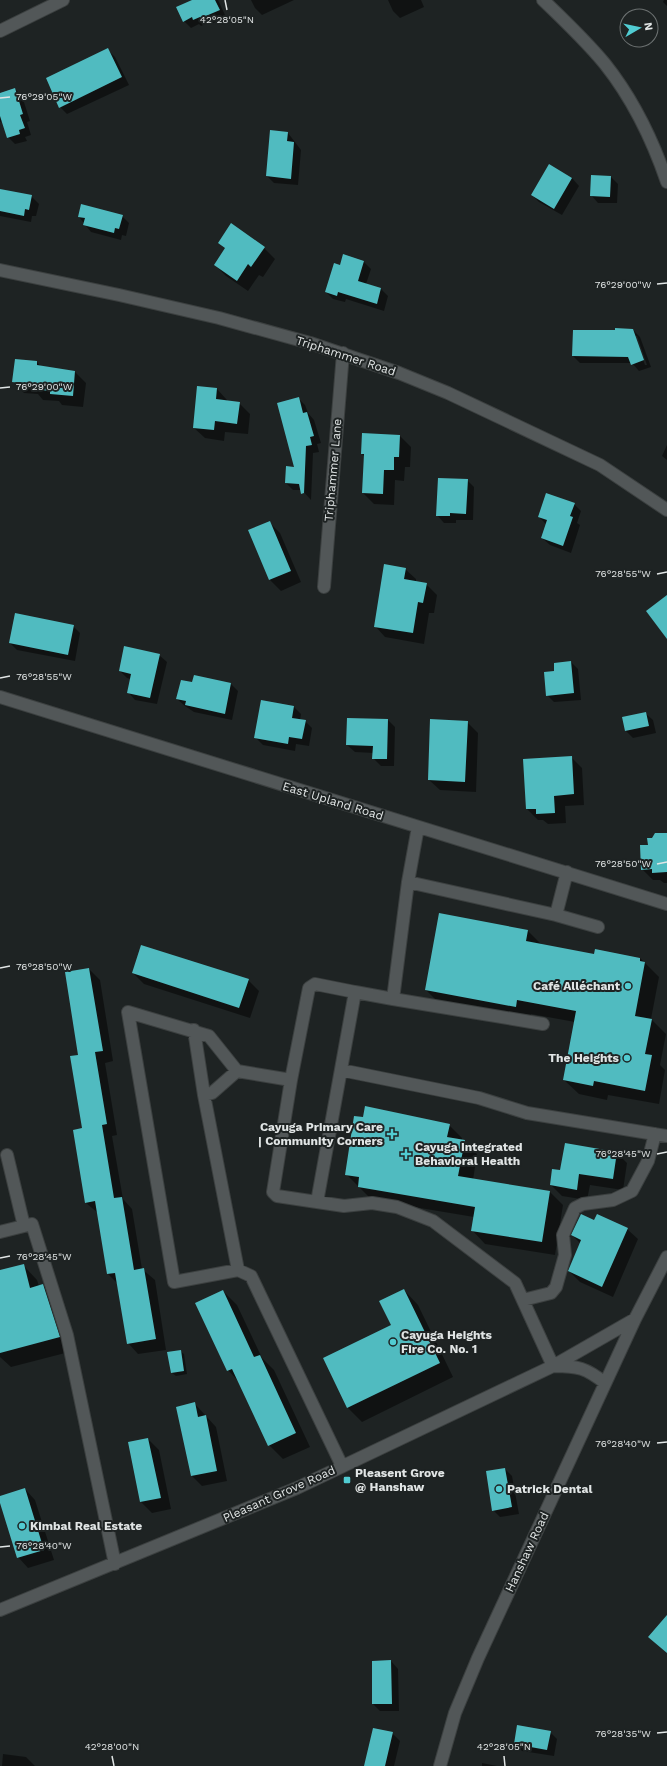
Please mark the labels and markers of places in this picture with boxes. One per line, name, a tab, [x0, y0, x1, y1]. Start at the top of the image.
place label: Café Alléchant	[533, 979, 621, 993]
marker: Café Alléchant	[623, 981, 633, 991]
place label: The Heights	[548, 1051, 620, 1065]
marker: The Heights	[622, 1053, 632, 1063]
place label: Cayuga Primary Care | Community Corners	[258, 1120, 384, 1148]
marker: Cayuga Primary Care | Community Corners	[386, 1128, 398, 1140]
place label: Cayuga Integrated Behavioral Health	[415, 1140, 523, 1168]
marker: Cayuga Integrated Behavioral Health	[400, 1148, 412, 1160]
place label: Cayuga Heights Fire Co. No. 1	[401, 1328, 493, 1356]
marker: Cayuga Heights Fire Co. No. 1	[388, 1337, 398, 1347]
place label: Pleasent Grove @ Hanshaw	[355, 1466, 445, 1494]
marker: Pleasent Grove @ Hanshaw	[342, 1475, 352, 1485]
place label: Patrick Dental	[507, 1482, 592, 1496]
marker: Patrick Dental	[494, 1484, 504, 1494]
place label: Kimbal Real Estate	[30, 1519, 142, 1533]
marker: Kimbal Real Estate	[17, 1521, 27, 1531]

